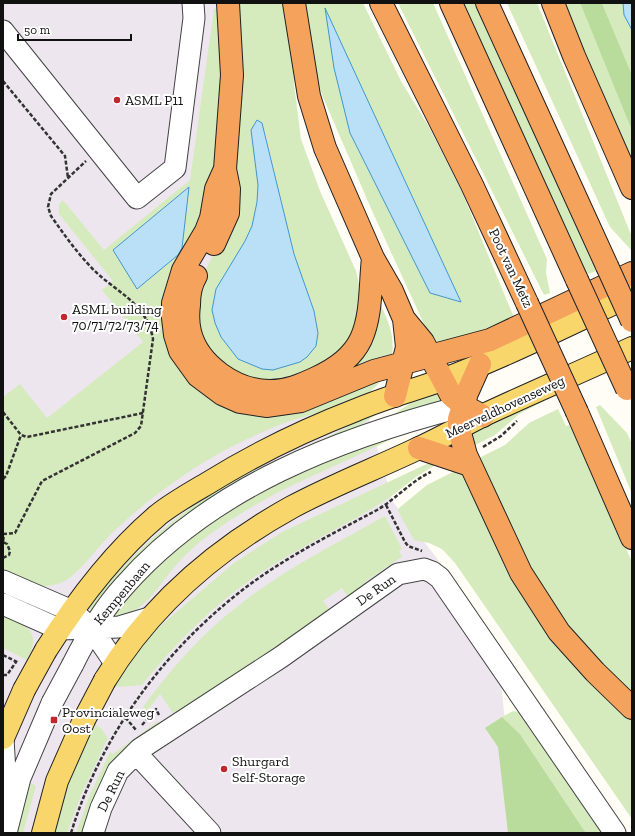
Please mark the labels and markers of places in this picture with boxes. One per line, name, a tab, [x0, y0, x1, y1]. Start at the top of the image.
place label: ASML P11	[125, 92, 184, 109]
marker: ASML P11	[112, 95, 122, 105]
place label: ASML building 70/71/72/73/74	[72, 301, 162, 334]
marker: ASML building 70/71/72/73/74	[59, 312, 69, 322]
place label: Provincialeweg Oost	[62, 704, 154, 737]
marker: Provincialeweg Oost	[49, 715, 59, 725]
place label: Shurgard Self-Storage	[232, 753, 306, 786]
marker: Shurgard Self-Storage	[219, 764, 229, 774]

